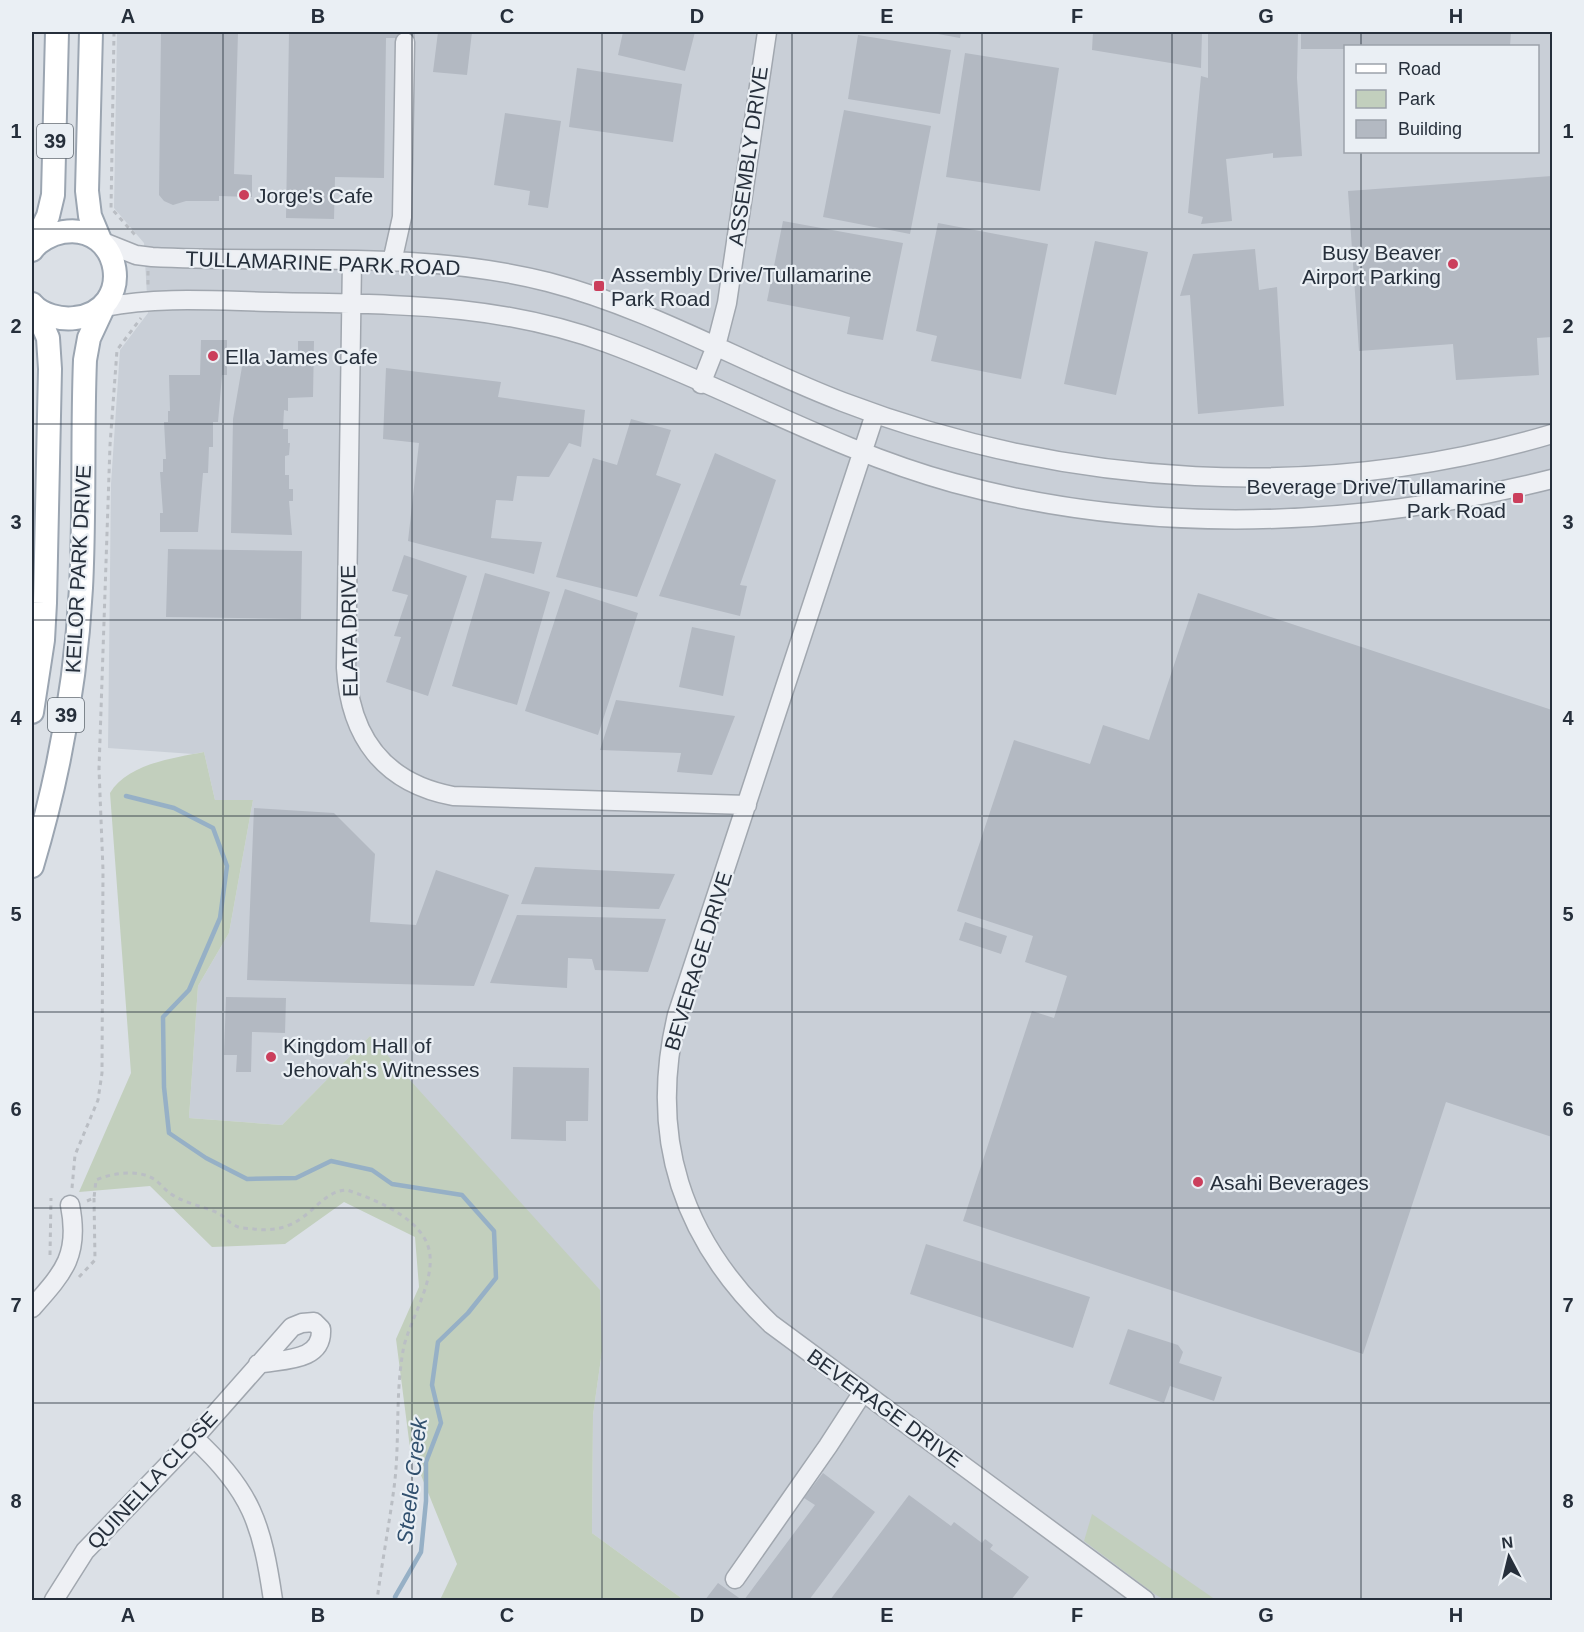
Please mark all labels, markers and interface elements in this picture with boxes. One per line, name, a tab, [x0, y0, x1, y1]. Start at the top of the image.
text: A	[121, 5, 135, 27]
text: B	[311, 5, 325, 27]
text: C	[500, 5, 514, 27]
text: D	[690, 5, 704, 27]
text: E	[880, 5, 894, 27]
text: F	[1071, 5, 1083, 27]
text: G	[1258, 5, 1274, 27]
text: H	[1449, 5, 1463, 27]
legend	[1344, 45, 1539, 153]
text: Road	[1398, 59, 1441, 79]
street label: ASSEMBLY DRIVE	[724, 65, 772, 247]
text: Park	[1398, 89, 1436, 109]
text: Building	[1398, 119, 1462, 139]
text: 1	[10, 120, 22, 142]
text: 1	[1562, 120, 1574, 142]
road number: 39	[37, 124, 73, 158]
place label: Jorge's Cafe	[256, 184, 373, 207]
marker: Jorge's Cafe	[237, 188, 251, 202]
place label: Busy Beaver Airport Parking	[1302, 241, 1441, 288]
street label: TULLAMARINE PARK ROAD	[185, 247, 461, 279]
marker: Busy Beaver Airport Parking	[1446, 257, 1460, 271]
place label: Assembly Drive/Tullamarine Park Road	[611, 263, 872, 310]
marker: Assembly Drive/Tullamarine Park Road	[592, 279, 606, 293]
text: 2	[10, 315, 22, 337]
text: 2	[1562, 315, 1574, 337]
place label: Ella James Cafe	[225, 345, 378, 368]
marker: Ella James Cafe	[206, 349, 220, 363]
street label: KEILOR PARK DRIVE	[61, 464, 95, 674]
place label: Beverage Drive/Tullamarine Park Road	[1247, 475, 1506, 522]
marker: Beverage Drive/Tullamarine Park Road	[1511, 491, 1525, 505]
text: 3	[10, 511, 22, 533]
text: 3	[1562, 511, 1574, 533]
street label: ELATA DRIVE	[336, 565, 362, 697]
road number: 39	[48, 698, 84, 732]
text: 4	[10, 707, 22, 729]
text: 4	[1562, 707, 1574, 729]
street label: BEVERAGE DRIVE	[660, 869, 736, 1053]
text: 5	[10, 903, 22, 925]
text: 5	[1562, 903, 1574, 925]
place label: Kingdom Hall of Jehovah's Witnesses	[283, 1034, 480, 1081]
marker: Kingdom Hall of Jehovah's Witnesses	[264, 1050, 278, 1064]
text: 6	[10, 1098, 22, 1120]
text: 6	[1562, 1098, 1574, 1120]
place label: Asahi Beverages	[1210, 1171, 1369, 1194]
marker: Asahi Beverages	[1191, 1175, 1205, 1189]
text: 7	[10, 1294, 22, 1316]
text: 7	[1562, 1294, 1574, 1316]
street label: BEVERAGE DRIVE	[803, 1344, 967, 1472]
street label: QUINELLA CLOSE	[82, 1406, 222, 1554]
water label: Steele Creek	[392, 1415, 432, 1546]
text: 8	[10, 1490, 22, 1512]
text: 8	[1562, 1490, 1574, 1512]
north arrow	[1479, 1527, 1539, 1587]
text: N	[1500, 1533, 1514, 1552]
text: A	[121, 1604, 135, 1626]
text: B	[311, 1604, 325, 1626]
text: C	[500, 1604, 514, 1626]
text: D	[690, 1604, 704, 1626]
text: E	[880, 1604, 894, 1626]
text: F	[1071, 1604, 1083, 1626]
text: G	[1258, 1604, 1274, 1626]
text: H	[1449, 1604, 1463, 1626]

